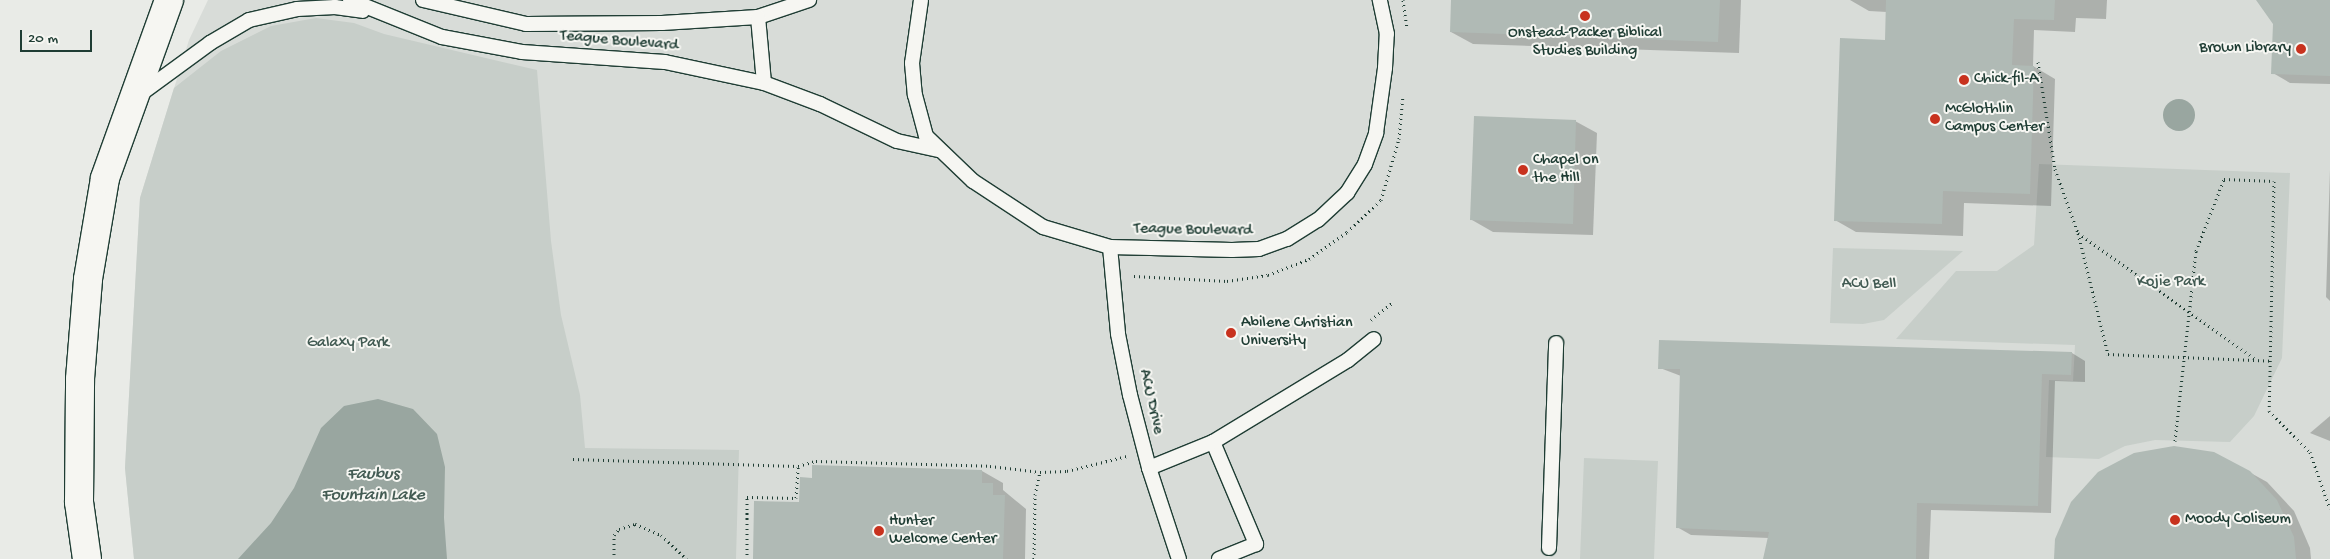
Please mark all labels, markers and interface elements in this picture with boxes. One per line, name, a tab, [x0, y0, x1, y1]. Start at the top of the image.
marker: Onstead-Packer Biblical Studies Building	[1579, 10, 1591, 22]
scale bar	[22, 20, 95, 52]
place label: Onstead-Packer Biblical Studies Building	[1508, 24, 1662, 62]
street label: Teague Boulevard	[559, 27, 679, 57]
text: 20 m	[28, 30, 58, 48]
place label: Brown Library	[2199, 39, 2291, 59]
marker: Brown Library	[2295, 43, 2307, 55]
place label: Chick-fil-A	[1974, 70, 2039, 90]
marker: Chick-fil-A	[1958, 74, 1970, 86]
place label: McGlothlin Campus Center	[1945, 100, 2044, 138]
marker: McGlothlin Campus Center	[1929, 113, 1941, 125]
place label: Chapel on the Hill	[1533, 151, 1599, 189]
marker: Chapel on the Hill	[1517, 164, 1529, 176]
street label: Teague Boulevard	[1133, 220, 1253, 242]
park label: Kojie Park	[2137, 273, 2205, 293]
park label: ACU Bell	[1842, 275, 1896, 295]
place label: Abilene Christian University	[1241, 314, 1353, 352]
marker: Abilene Christian University	[1225, 327, 1237, 339]
park label: Galaxy Park	[307, 334, 389, 354]
street label: ACU Drive	[1133, 368, 1167, 436]
water label: Faubus Fountain Lake	[321, 465, 425, 508]
place label: Moody Coliseum	[2185, 510, 2291, 530]
place label: Hunter Welcome Center	[889, 512, 997, 550]
marker: Moody Coliseum	[2169, 514, 2181, 526]
marker: Hunter Welcome Center	[873, 525, 885, 537]

